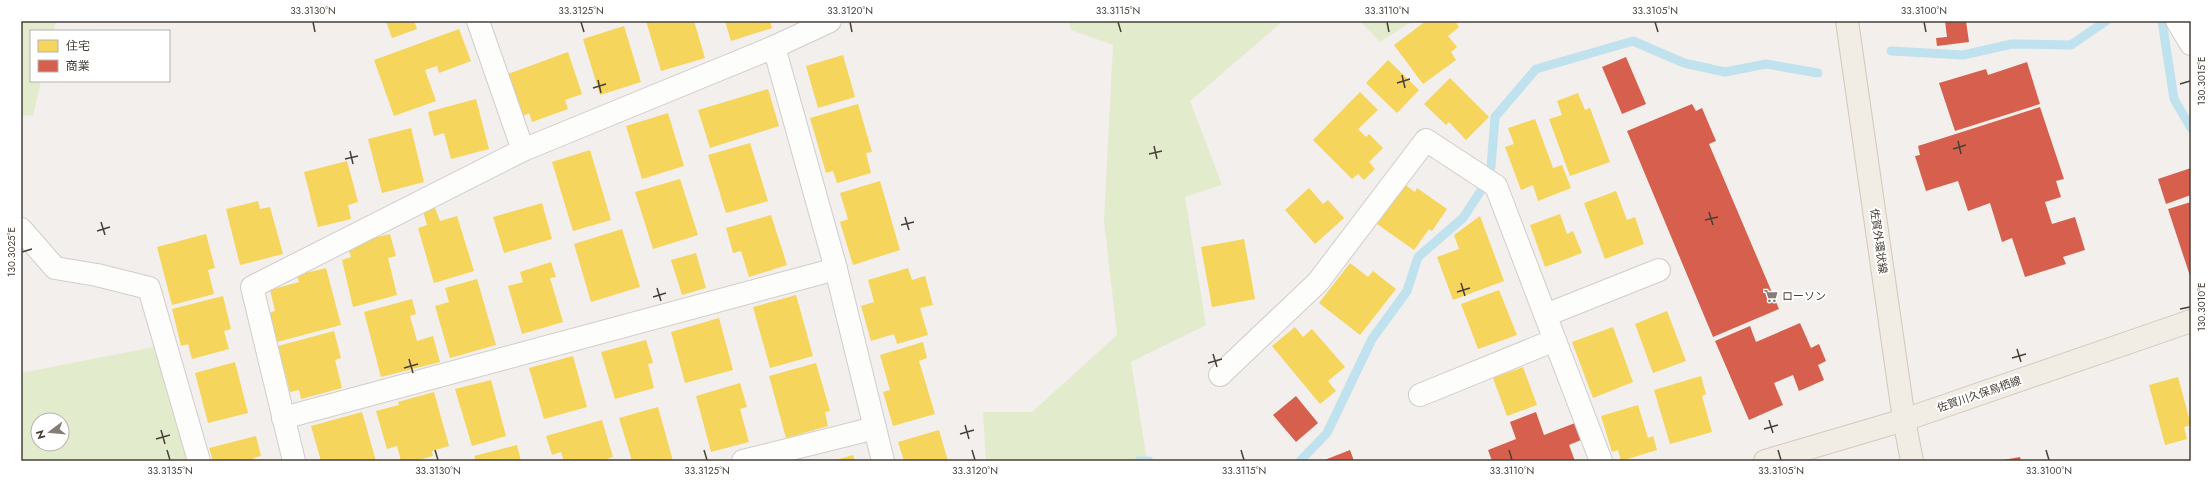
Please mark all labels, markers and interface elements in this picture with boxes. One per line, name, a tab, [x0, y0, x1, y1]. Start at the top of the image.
text: 33.3130°N	[290, 3, 336, 18]
text: 33.3125°N	[558, 3, 604, 18]
text: 33.3120°N	[827, 3, 873, 18]
text: 33.3115°N	[1096, 3, 1140, 18]
text: 33.3110°N	[1365, 3, 1409, 18]
text: 33.3105°N	[1632, 3, 1678, 18]
text: 33.3100°N	[1901, 3, 1947, 18]
legend	[30, 30, 170, 82]
text: 住宅	[66, 37, 90, 55]
text: 商業	[66, 57, 90, 75]
text: 130.3015°E	[2194, 57, 2209, 105]
street label: 佐賀外環状線	[1866, 207, 1892, 275]
text: 130.3025°E	[4, 227, 19, 277]
text: 130.3010°E	[2194, 282, 2209, 332]
supermarket icon: ローソン	[1763, 288, 1779, 304]
place label: ローソン	[1782, 288, 1826, 304]
street label: 佐賀川久保鳥栖線	[1935, 372, 2023, 416]
north arrow	[30, 412, 70, 452]
text: N	[31, 428, 49, 441]
text: 33.3135°N	[147, 463, 193, 478]
text: 33.3130°N	[415, 463, 461, 478]
text: 33.3125°N	[684, 463, 730, 478]
text: 33.3120°N	[952, 463, 998, 478]
text: 33.3115°N	[1222, 463, 1266, 478]
text: 33.3110°N	[1490, 463, 1534, 478]
text: 33.3105°N	[1758, 463, 1804, 478]
text: 33.3100°N	[2026, 463, 2072, 478]

